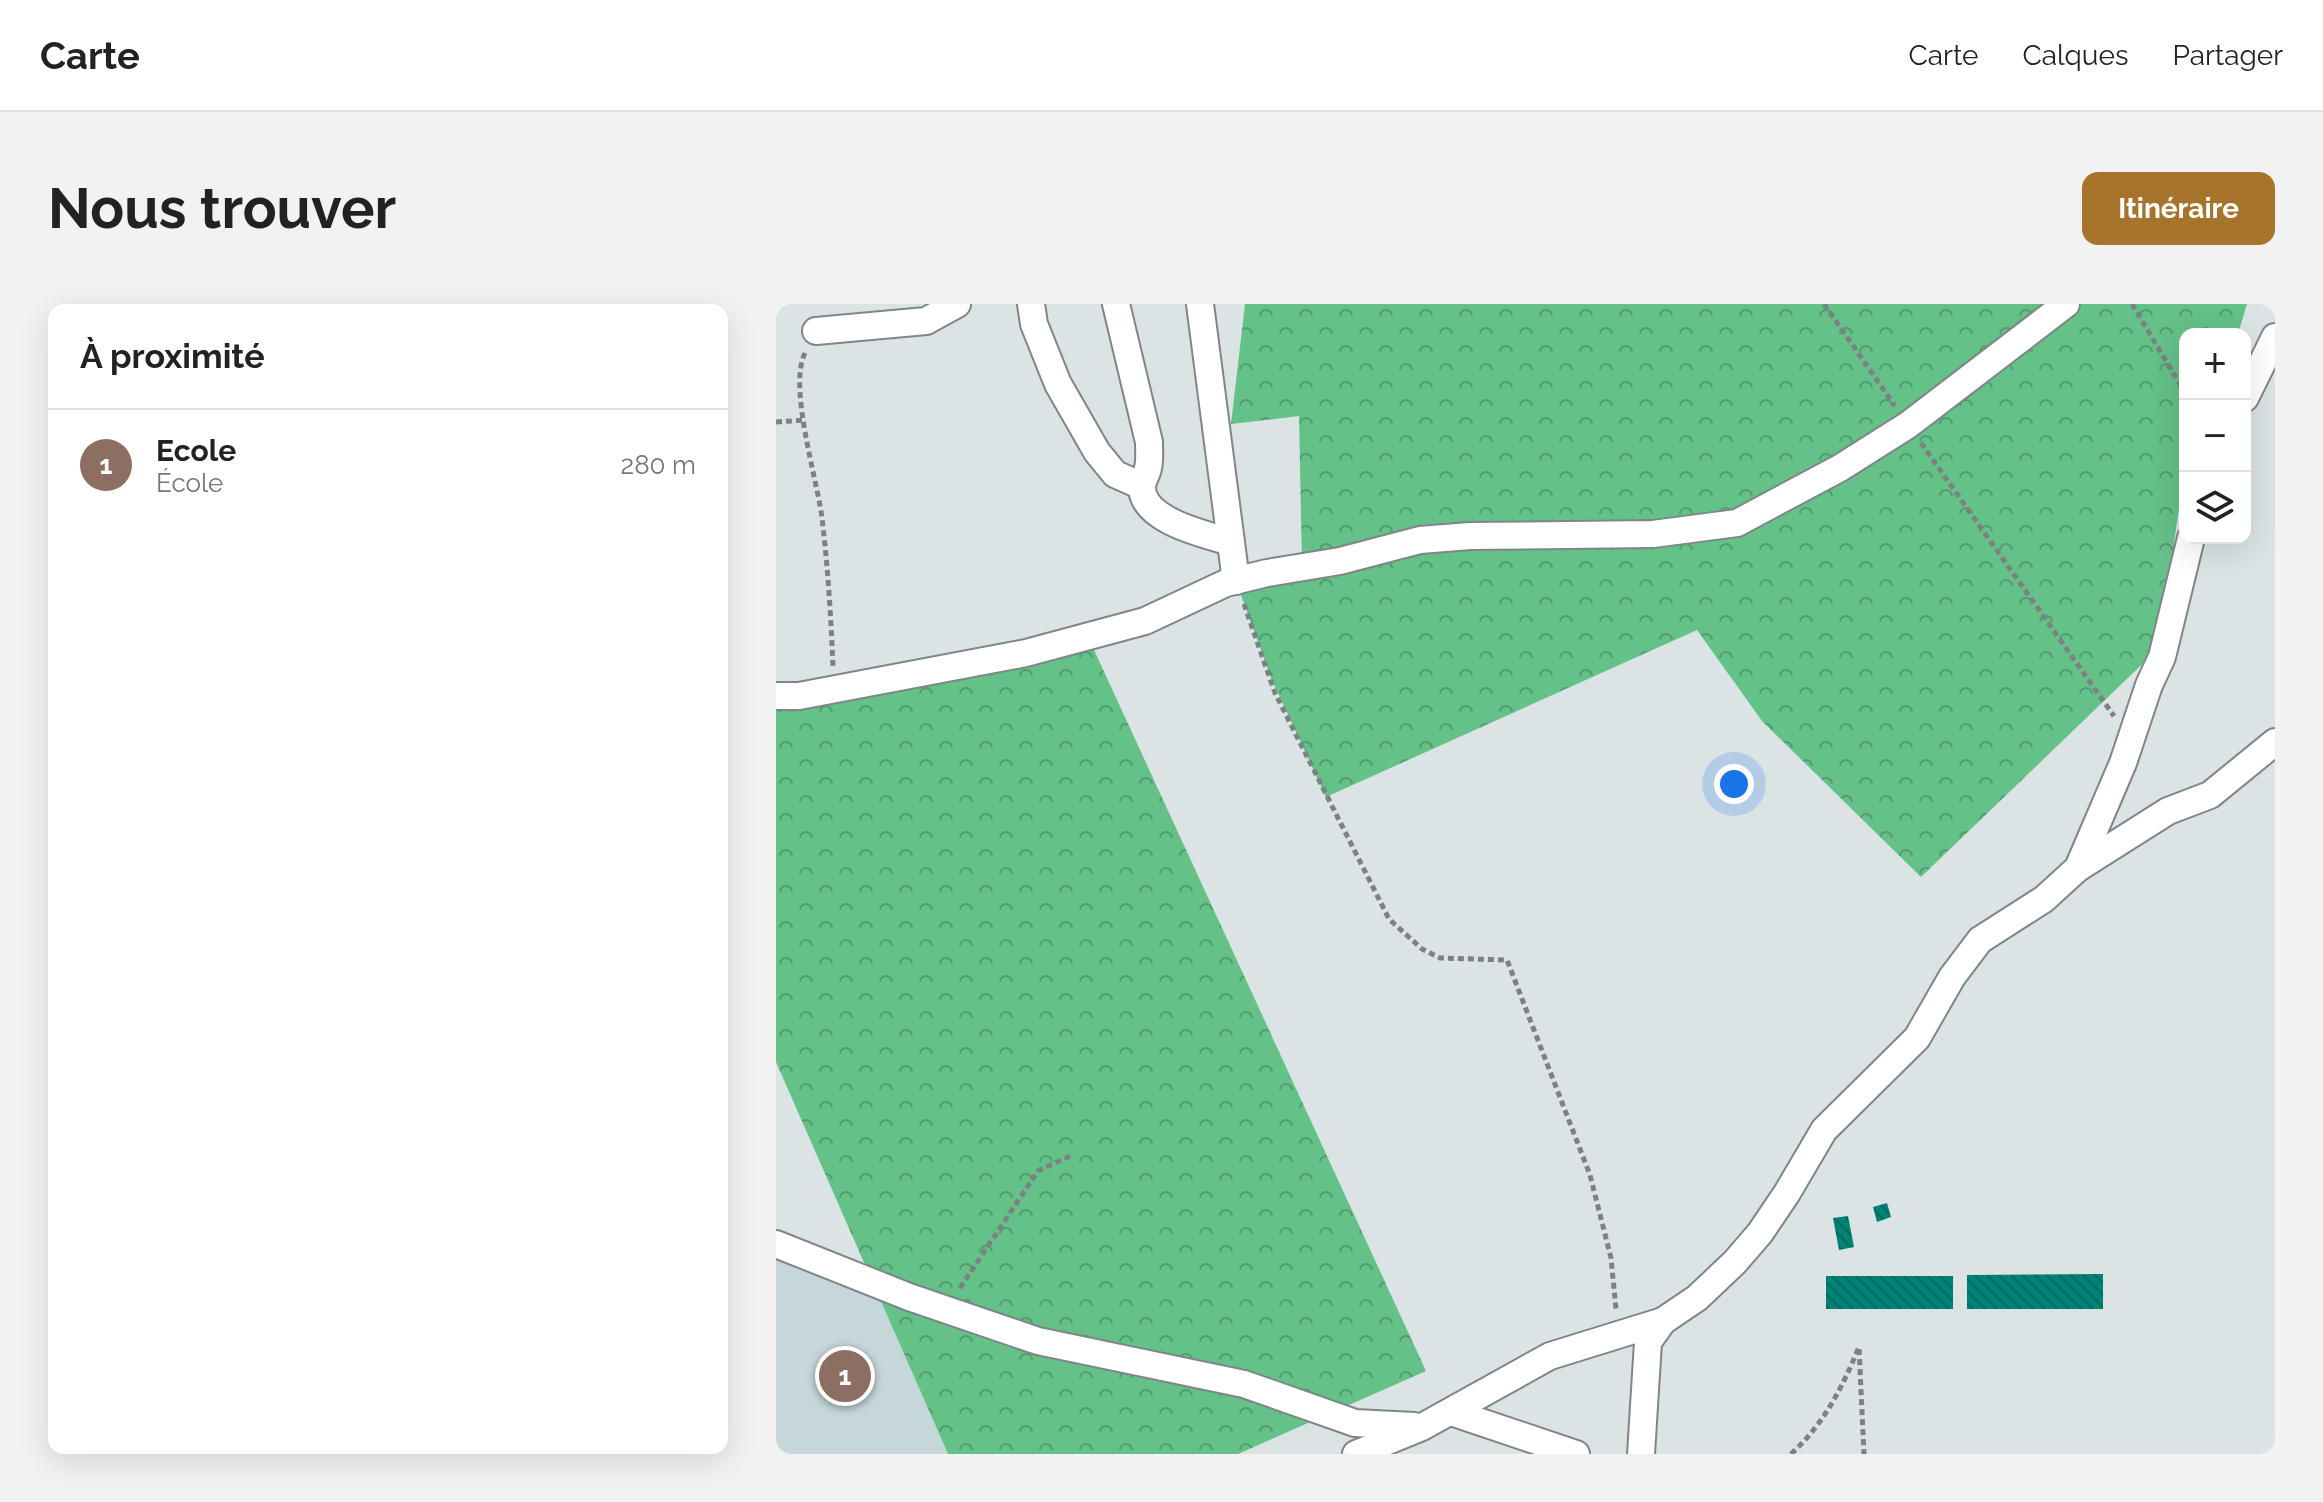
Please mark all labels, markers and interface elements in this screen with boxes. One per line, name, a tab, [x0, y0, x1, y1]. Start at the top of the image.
text: Carte	[40, 33, 140, 78]
text: Carte	[1909, 39, 1978, 72]
text: Calques	[2022, 39, 2128, 72]
text: Partager	[2172, 39, 2283, 72]
button: Itinéraire	[2082, 172, 2275, 245]
text: Nous trouver	[48, 175, 396, 241]
map controls	[2179, 328, 2251, 544]
button: +	[2179, 328, 2251, 400]
text: À proximité	[80, 336, 265, 376]
button: −	[2179, 400, 2251, 472]
text: Ecole	[156, 433, 236, 468]
text: 1	[100, 450, 112, 480]
text: 280 m	[621, 450, 696, 480]
text: École	[156, 468, 223, 498]
button: layers	[2179, 472, 2251, 544]
your location	[1714, 764, 1754, 804]
pin: 1	[819, 1346, 871, 1406]

